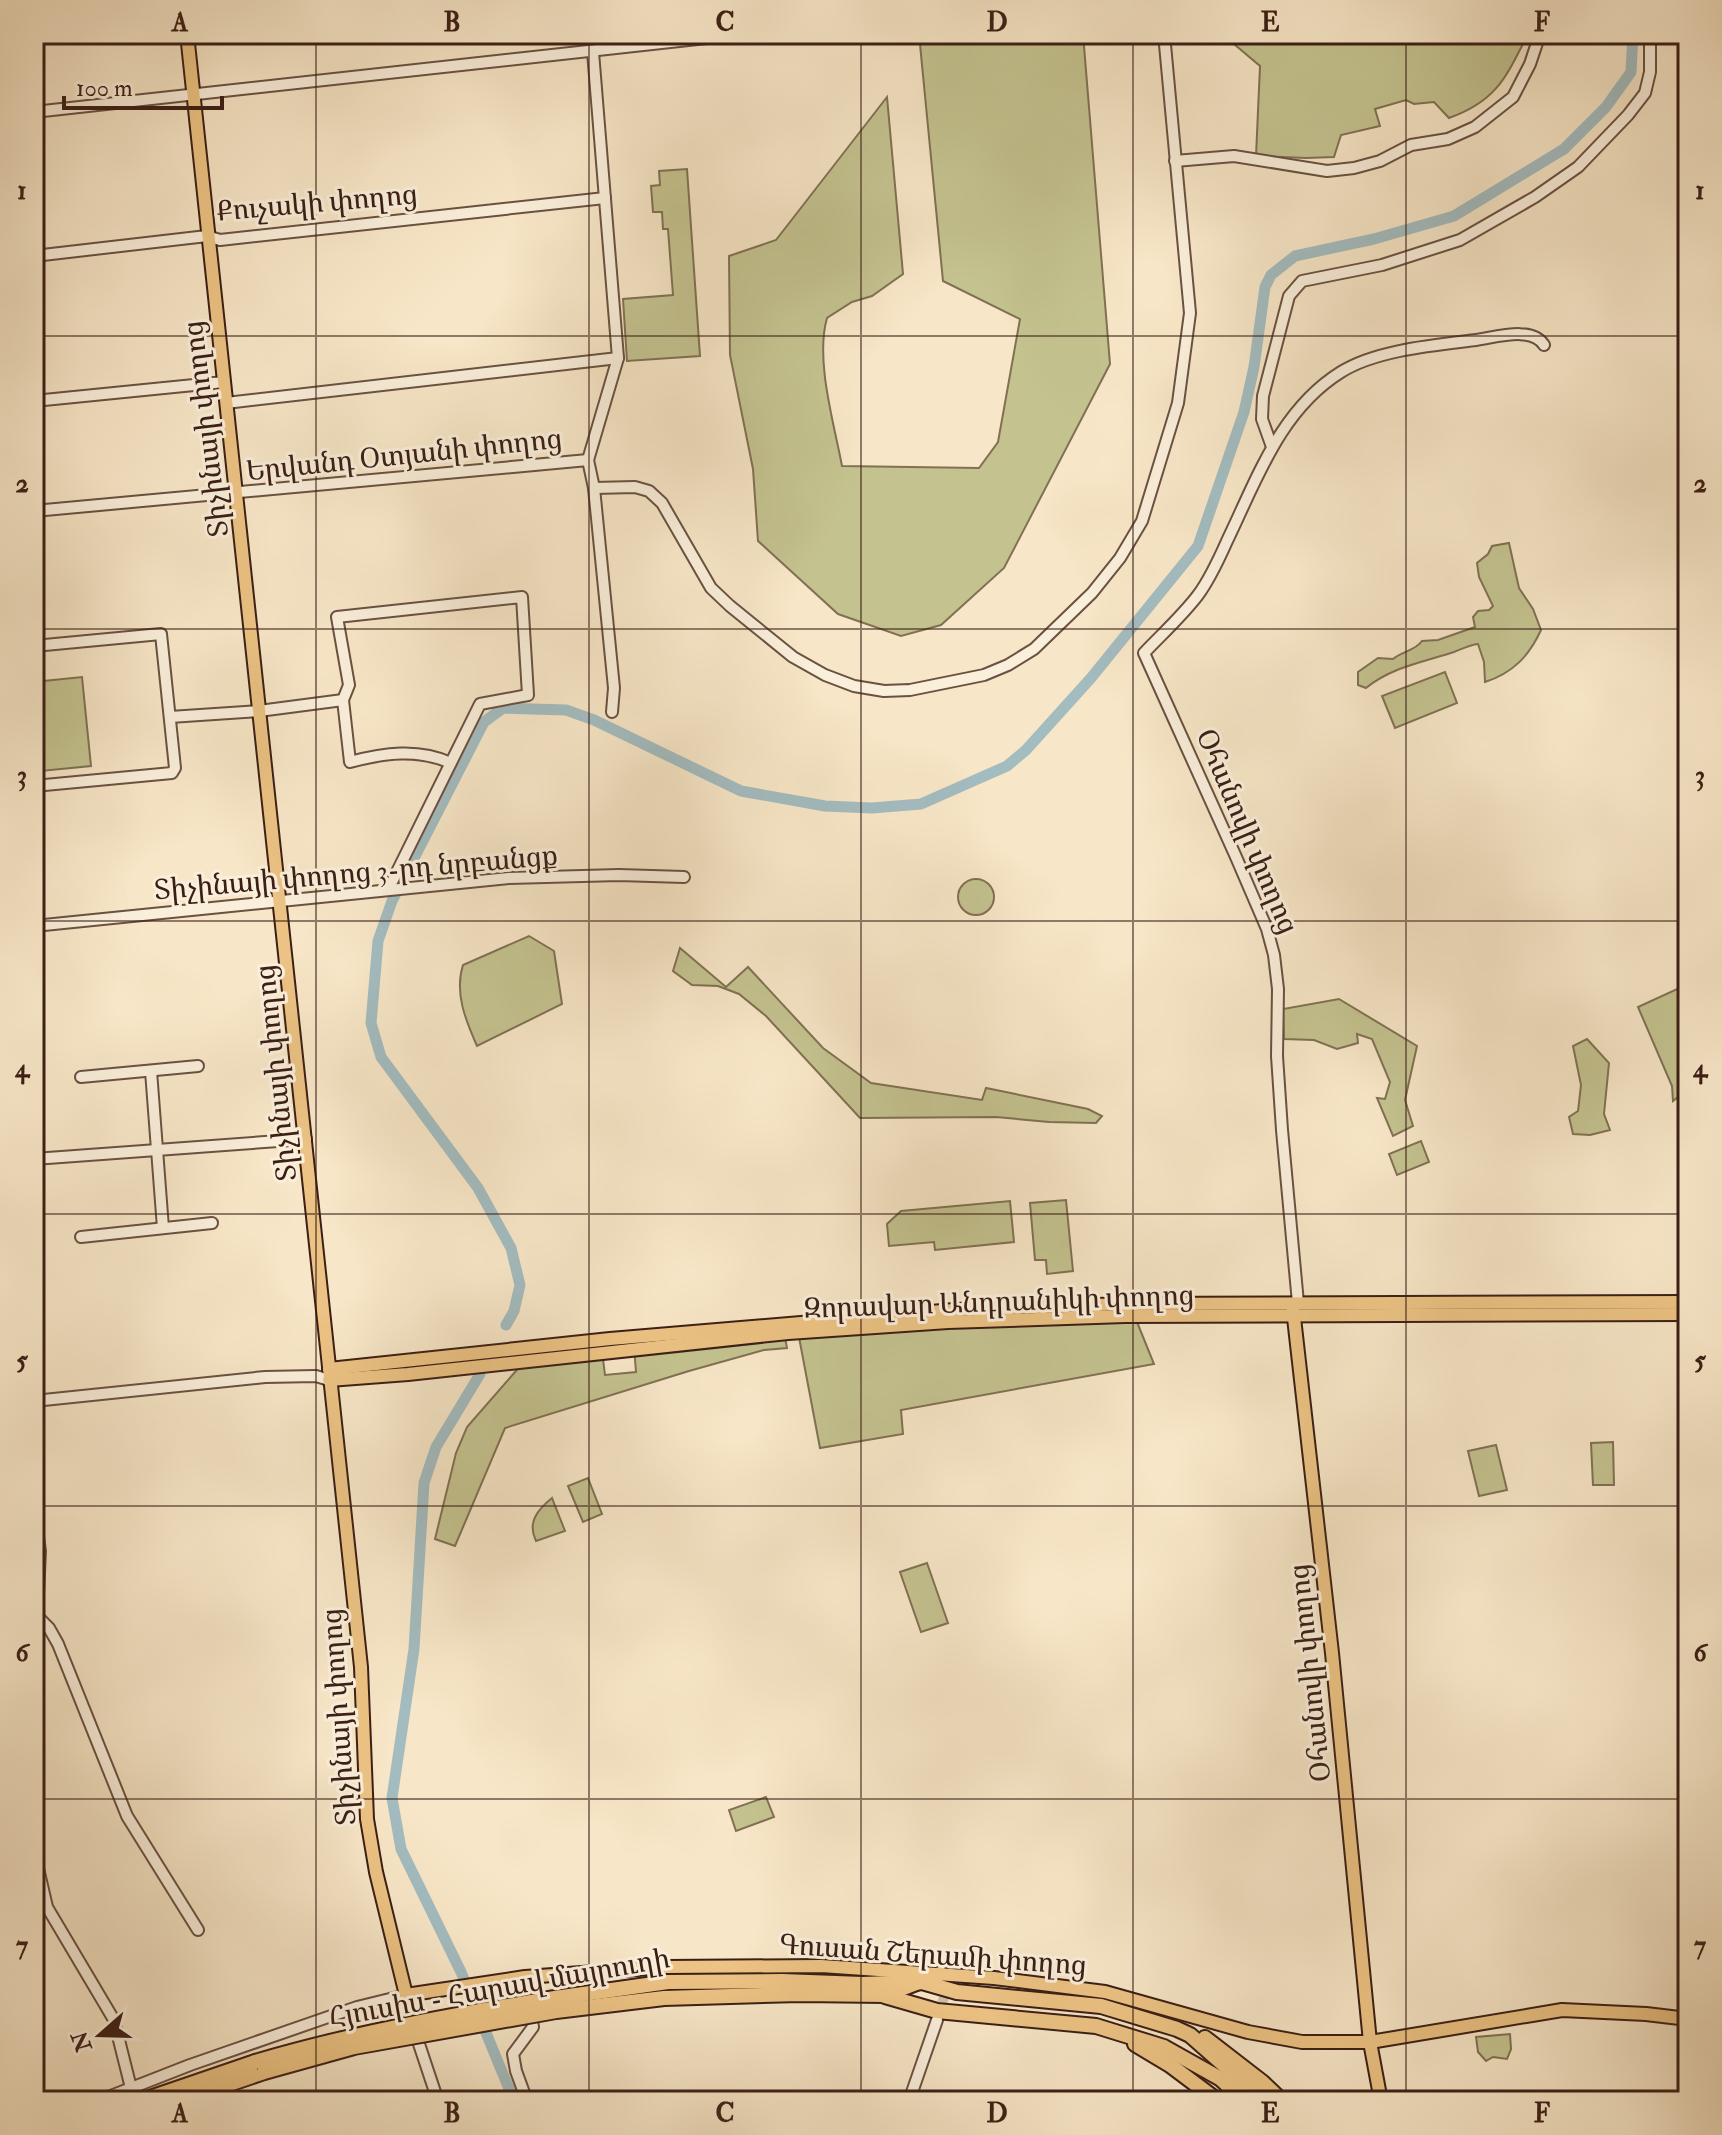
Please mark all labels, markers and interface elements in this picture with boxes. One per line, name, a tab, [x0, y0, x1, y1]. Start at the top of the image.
text: A	[171, 7, 189, 39]
text: B	[443, 7, 461, 39]
text: C	[715, 7, 735, 39]
text: D	[986, 7, 1008, 39]
text: E	[1261, 7, 1280, 39]
text: F	[1534, 7, 1551, 39]
scale bar	[64, 60, 222, 110]
text: 100 m	[76, 73, 133, 104]
text: 1	[17, 175, 27, 207]
text: 1	[1695, 175, 1705, 207]
street label: Քուչակի փողոց	[215, 177, 419, 230]
street label: Տիչինայի փողոց	[176, 319, 237, 539]
street label: Երվանդ Օտյանի փողոց	[244, 421, 564, 489]
text: 2	[15, 468, 29, 500]
text: 2	[1693, 468, 1707, 500]
street label: Օհանովի փողոց	[1188, 724, 1306, 939]
text: 3	[17, 760, 27, 792]
text: 3	[1695, 760, 1705, 792]
street label: Տիչինայի փողոց 3-րդ նրբանցք	[153, 838, 559, 909]
street label: Տիչինայի փողոց	[248, 963, 305, 1183]
text: 4	[14, 1053, 31, 1085]
text: 4	[1692, 1053, 1709, 1085]
street label: Զորավար Անդրանիկի փողոց	[803, 1278, 1195, 1327]
text: 5	[16, 1345, 28, 1377]
text: 5	[1694, 1345, 1706, 1377]
street label: Օհանովի փողոց	[1282, 1562, 1339, 1784]
street label: Տիչինայի փողոց	[314, 1607, 365, 1827]
text: 6	[15, 1637, 30, 1669]
text: 6	[1693, 1637, 1708, 1669]
street label: Գուսան Շերամի փողոց	[778, 1927, 1088, 1984]
text: 7	[16, 1930, 28, 1962]
text: 7	[1694, 1930, 1706, 1962]
street label: Հյուսիս - Հարավ մայրուղի	[326, 1941, 672, 2036]
north arrow	[60, 1995, 140, 2075]
text: N	[66, 2027, 99, 2056]
text: A	[171, 2098, 189, 2130]
text: B	[443, 2098, 461, 2130]
text: C	[715, 2098, 735, 2130]
text: D	[986, 2098, 1008, 2130]
text: E	[1261, 2098, 1280, 2130]
text: F	[1534, 2098, 1551, 2130]

